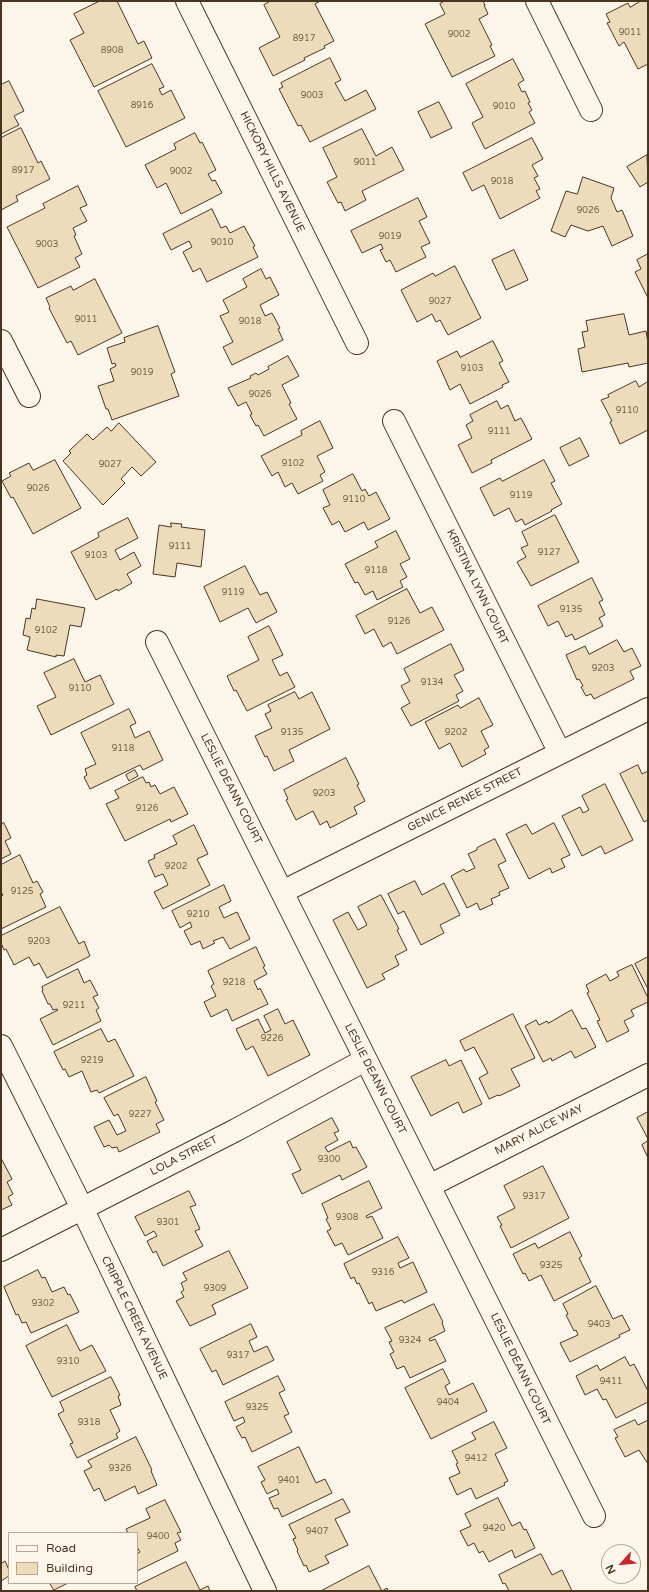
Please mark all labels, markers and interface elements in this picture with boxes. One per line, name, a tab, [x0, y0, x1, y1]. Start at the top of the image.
house number: 9011	[619, 28, 641, 38]
house number: 9002	[448, 30, 470, 40]
house number: 8917	[293, 34, 315, 44]
house number: 8908	[101, 46, 123, 56]
house number: 9003	[301, 91, 323, 101]
house number: 8916	[131, 101, 153, 111]
house number: 9010	[493, 102, 515, 112]
street label: HICKORY HILLS AVENUE	[237, 109, 307, 235]
house number: 9011	[354, 158, 376, 168]
house number: 8917	[12, 166, 34, 176]
house number: 9002	[170, 167, 192, 177]
house number: 9018	[491, 177, 513, 187]
house number: 9026	[577, 206, 599, 216]
house number: 9019	[379, 232, 401, 242]
house number: 9010	[211, 238, 233, 248]
house number: 9003	[36, 240, 58, 250]
house number: 9027	[429, 297, 451, 307]
house number: 9011	[75, 315, 97, 325]
house number: 9018	[239, 317, 261, 327]
house number: 9103	[461, 364, 483, 374]
house number: 9019	[131, 368, 153, 378]
house number: 9026	[249, 390, 271, 400]
house number: 9110	[616, 406, 638, 416]
house number: 9111	[488, 427, 510, 437]
house number: 9102	[282, 459, 304, 469]
house number: 9027	[99, 460, 121, 470]
house number: 9026	[27, 484, 49, 494]
house number: 9119	[510, 491, 532, 501]
house number: 9110	[343, 495, 365, 505]
street label: KRISTINA LYNN COURT	[443, 527, 511, 647]
house number: 9111	[169, 542, 191, 552]
house number: 9127	[538, 548, 560, 558]
house number: 9103	[85, 551, 107, 561]
house number: 9118	[365, 566, 387, 576]
house number: 9119	[222, 588, 244, 598]
house number: 9135	[560, 605, 582, 615]
house number: 9126	[388, 617, 410, 627]
house number: 9102	[35, 626, 57, 636]
house number: 9203	[592, 664, 614, 674]
house number: 9134	[421, 678, 443, 688]
house number: 9110	[69, 684, 91, 694]
house number: 9135	[281, 728, 303, 738]
house number: 9202	[445, 728, 467, 738]
street label: LESLIE DEANN COURT	[197, 731, 265, 847]
house number: 9118	[112, 744, 134, 754]
street label: GENICE RENEE STREET	[405, 765, 525, 835]
house number: 9203	[313, 789, 335, 799]
house number: 9126	[136, 804, 158, 814]
house number: 9202	[165, 862, 187, 872]
house number: 9125	[11, 887, 33, 897]
house number: 9210	[187, 910, 209, 920]
house number: 9203	[28, 937, 50, 947]
house number: 9218	[223, 978, 245, 988]
house number: 9211	[63, 1001, 85, 1011]
street label: LESLIE DEANN COURT	[341, 1021, 409, 1137]
house number: 9226	[261, 1034, 283, 1044]
house number: 9219	[81, 1056, 103, 1066]
street label: MARY ALICE WAY	[493, 1102, 585, 1158]
house number: 9227	[129, 1110, 151, 1120]
street label: LOLA STREET	[148, 1133, 220, 1179]
house number: 9300	[318, 1155, 340, 1165]
house number: 9317	[523, 1192, 545, 1202]
house number: 9308	[336, 1213, 358, 1223]
house number: 9301	[157, 1218, 179, 1228]
street label: CRIPPLE CREEK AVENUE	[98, 1254, 170, 1382]
house number: 9325	[540, 1261, 562, 1271]
house number: 9316	[372, 1268, 394, 1278]
house number: 9309	[204, 1284, 226, 1294]
house number: 9302	[32, 1299, 54, 1309]
street label: LESLIE DEANN COURT	[487, 1311, 553, 1427]
house number: 9403	[588, 1320, 610, 1330]
house number: 9324	[399, 1336, 421, 1346]
house number: 9317	[227, 1351, 249, 1361]
house number: 9310	[57, 1357, 79, 1367]
house number: 9411	[600, 1377, 622, 1387]
house number: 9404	[437, 1398, 459, 1408]
house number: 9325	[246, 1403, 268, 1413]
house number: 9318	[78, 1418, 100, 1428]
house number: 9412	[465, 1454, 487, 1464]
house number: 9326	[109, 1464, 131, 1474]
house number: 9401	[278, 1476, 300, 1486]
house number: 9420	[483, 1524, 505, 1534]
house number: 9407	[306, 1527, 328, 1537]
legend	[8, 1532, 138, 1584]
house number: 9400	[147, 1532, 169, 1542]
text: Road	[46, 1541, 76, 1555]
north arrow	[601, 1544, 641, 1584]
text: Building	[46, 1561, 93, 1575]
text: N	[603, 1562, 619, 1576]

